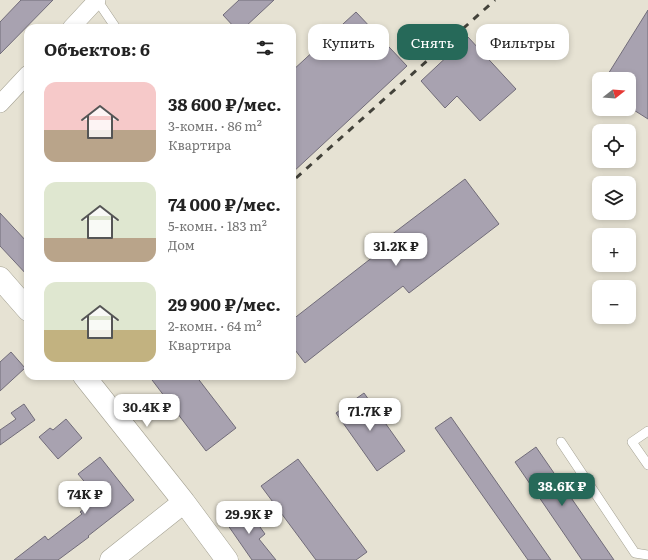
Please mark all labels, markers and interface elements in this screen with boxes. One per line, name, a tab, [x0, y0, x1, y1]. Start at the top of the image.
chip: Купить	[308, 24, 389, 60]
chip: Снять	[397, 24, 468, 60]
chip: Фильтры	[476, 24, 569, 60]
text: Объектов: 6	[44, 36, 150, 61]
icon: filters	[254, 37, 276, 59]
north arrow	[592, 72, 636, 116]
map controls	[592, 72, 636, 324]
text: 38 600 ₽/мес.	[168, 91, 282, 116]
icon: home	[76, 98, 124, 146]
text: 3-комн. · 86 m²	[168, 116, 262, 135]
button: locate	[592, 124, 636, 168]
text: Квартира	[168, 135, 231, 154]
button: layers	[592, 176, 636, 220]
text: 74 000 ₽/мес.	[168, 191, 281, 216]
icon: home	[76, 198, 124, 246]
text: 5-комн. · 183 m²	[168, 216, 267, 235]
button: +	[592, 228, 636, 272]
pin: 31.2K ₽	[359, 233, 433, 267]
text: Дом	[168, 235, 195, 254]
text: 31.2K ₽	[373, 236, 419, 255]
button: −	[592, 280, 636, 324]
text: 29 900 ₽/мес.	[168, 291, 281, 316]
icon: home	[76, 298, 124, 346]
text: 2-комн. · 64 m²	[168, 316, 262, 335]
text: Квартира	[168, 335, 231, 354]
pin: 30.4K ₽	[110, 394, 184, 428]
text: 30.4K ₽	[123, 397, 171, 416]
pin: 71.7K ₽	[333, 398, 407, 432]
text: 71.7K ₽	[348, 401, 392, 420]
pin: 38.6K ₽	[525, 473, 599, 507]
text: 38.6K ₽	[538, 476, 586, 495]
pin: 74K ₽	[57, 481, 113, 515]
text: 74K ₽	[67, 484, 103, 503]
pin: 29.9K ₽	[212, 501, 286, 535]
text: 29.9K ₽	[225, 504, 273, 523]

